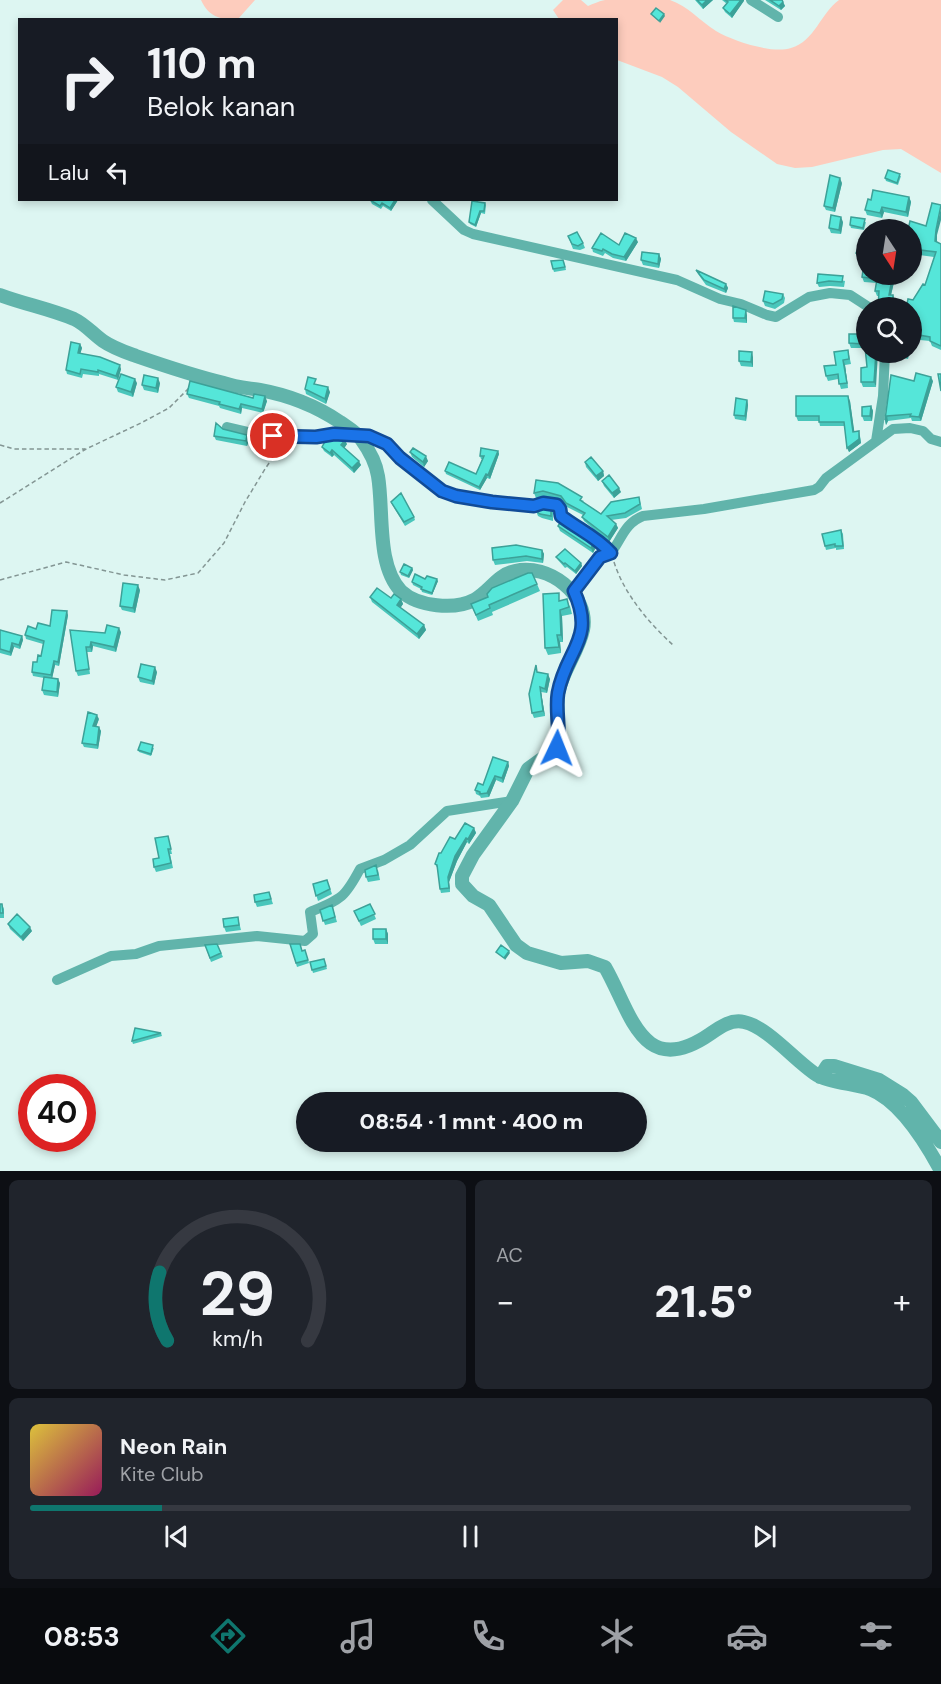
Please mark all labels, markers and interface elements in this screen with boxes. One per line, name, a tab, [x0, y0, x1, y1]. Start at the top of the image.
text: 110 m	[147, 36, 257, 91]
icon: right	[48, 42, 126, 120]
text: Belok kanan	[147, 89, 295, 124]
icon: left	[101, 156, 134, 189]
text: Lalu	[48, 158, 89, 187]
north arrow	[856, 219, 922, 285]
map controls	[856, 219, 922, 363]
button: search	[856, 297, 922, 363]
pin	[247, 410, 298, 461]
icon: arrive	[256, 419, 289, 452]
position arrow	[525, 716, 589, 780]
speed limit sign: 40	[18, 1074, 96, 1152]
text: 08:54 · 1 mnt · 400 m	[360, 1107, 583, 1136]
text: AC	[496, 1242, 523, 1268]
text: 29	[200, 1253, 275, 1334]
text: 21.5°	[654, 1272, 753, 1331]
text: −	[496, 1280, 514, 1323]
text: +	[893, 1280, 911, 1323]
text: km/h	[212, 1326, 263, 1354]
text: Neon Rain	[120, 1432, 227, 1461]
text: Kite Club	[120, 1461, 204, 1487]
icon: previous	[160, 1520, 193, 1553]
icon: pause	[454, 1520, 487, 1553]
icon: next	[748, 1520, 781, 1553]
icon: directions	[207, 1615, 249, 1657]
icon: music	[337, 1615, 379, 1657]
icon: phone	[467, 1615, 509, 1657]
icon: climate	[596, 1615, 638, 1657]
icon: car	[726, 1615, 768, 1657]
icon: filters	[855, 1615, 897, 1657]
text: 08:53	[44, 1619, 120, 1654]

